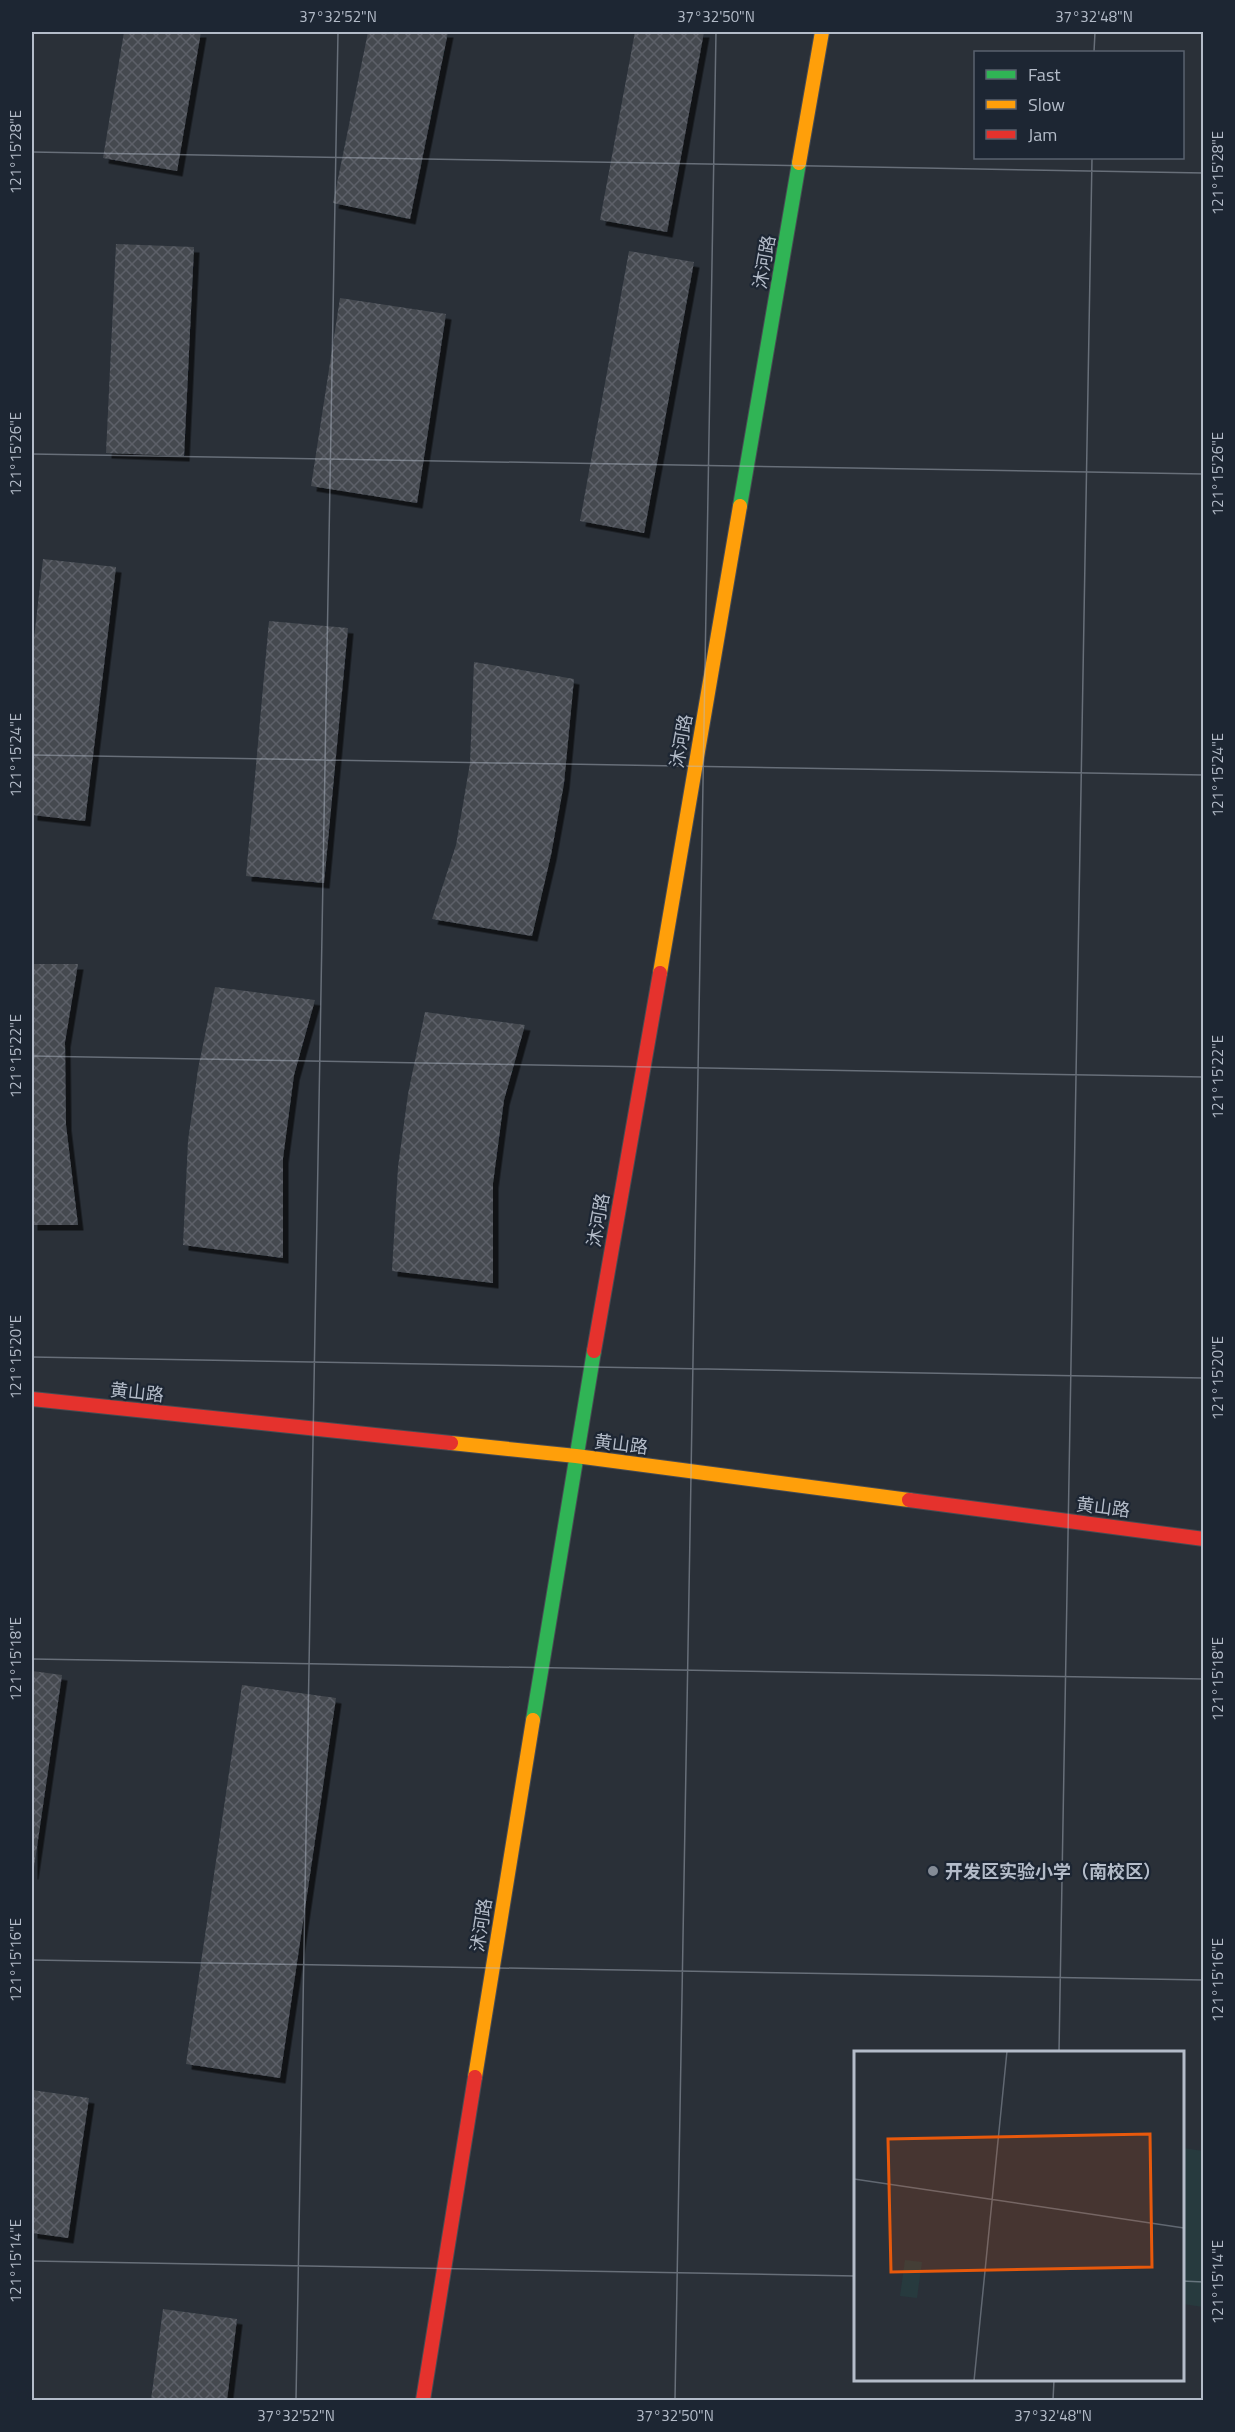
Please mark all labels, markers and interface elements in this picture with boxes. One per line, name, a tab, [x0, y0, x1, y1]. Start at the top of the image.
text: 37°32'52"N	[299, 5, 377, 28]
text: 37°32'50"N	[677, 5, 755, 28]
text: 37°32'48"N	[1055, 5, 1133, 28]
legend	[974, 51, 1184, 159]
text: Fast	[1028, 61, 1061, 88]
text: Slow	[1028, 91, 1065, 118]
text: 121°15'28"E	[4, 110, 27, 194]
text: Jam	[1028, 121, 1057, 148]
text: 121°15'28"E	[1206, 131, 1229, 215]
street label: 沐河路	[746, 233, 782, 291]
text: 121°15'26"E	[4, 412, 27, 496]
text: 121°15'26"E	[1206, 432, 1229, 516]
street label: 沐河路	[663, 712, 699, 770]
text: 121°15'24"E	[4, 713, 27, 797]
text: 121°15'24"E	[1206, 733, 1229, 817]
text: 121°15'22"E	[4, 1014, 27, 1098]
text: 121°15'22"E	[1206, 1035, 1229, 1119]
street label: 沐河路	[580, 1191, 616, 1249]
text: 121°15'20"E	[4, 1315, 27, 1399]
text: 121°15'20"E	[1206, 1336, 1229, 1420]
street label: 黄山路	[109, 1376, 165, 1408]
street label: 黄山路	[593, 1427, 649, 1461]
street label: 黄山路	[1075, 1490, 1131, 1524]
text: 121°15'18"E	[4, 1617, 27, 1701]
text: 121°15'18"E	[1206, 1637, 1229, 1721]
place label: 开发区实验小学（南校区）	[945, 1858, 1161, 1885]
marker: 开发区实验小学（南校区）	[926, 1864, 940, 1878]
street label: 沭河路	[463, 1896, 499, 1954]
text: 121°15'16"E	[4, 1918, 27, 2002]
text: 121°15'16"E	[1206, 1938, 1229, 2022]
inset map	[854, 2051, 1184, 2381]
text: 121°15'14"E	[4, 2219, 27, 2303]
text: 121°15'14"E	[1206, 2240, 1229, 2324]
text: 37°32'52"N	[257, 2404, 335, 2427]
text: 37°32'50"N	[636, 2404, 714, 2427]
text: 37°32'48"N	[1014, 2404, 1092, 2427]

